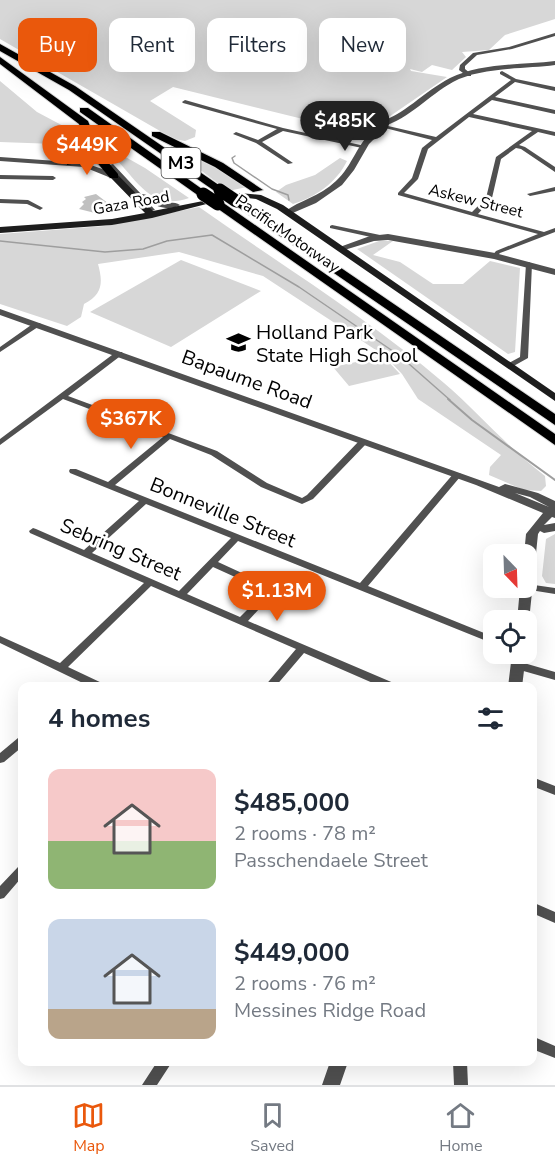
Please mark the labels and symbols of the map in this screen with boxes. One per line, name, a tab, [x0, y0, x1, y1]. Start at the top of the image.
pin: $485K	[303, 101, 387, 152]
pin: $449K	[45, 125, 129, 176]
road number: M3	[162, 148, 201, 178]
street label: Askew Street	[426, 179, 526, 223]
street label: Gaza Road	[91, 185, 171, 221]
street label: Pacific Motorway	[231, 190, 345, 279]
place label: Holland Park State High School	[256, 319, 418, 369]
school or university icon: Holland Park State High School	[225, 330, 251, 356]
street label: Bapaume Road	[178, 343, 316, 416]
pin: $367K	[89, 399, 173, 450]
street label: Bonneville Street	[146, 471, 301, 554]
street label: Sebring Street	[56, 512, 186, 588]
north arrow	[483, 544, 537, 598]
pin: $1.13M	[228, 571, 326, 622]

